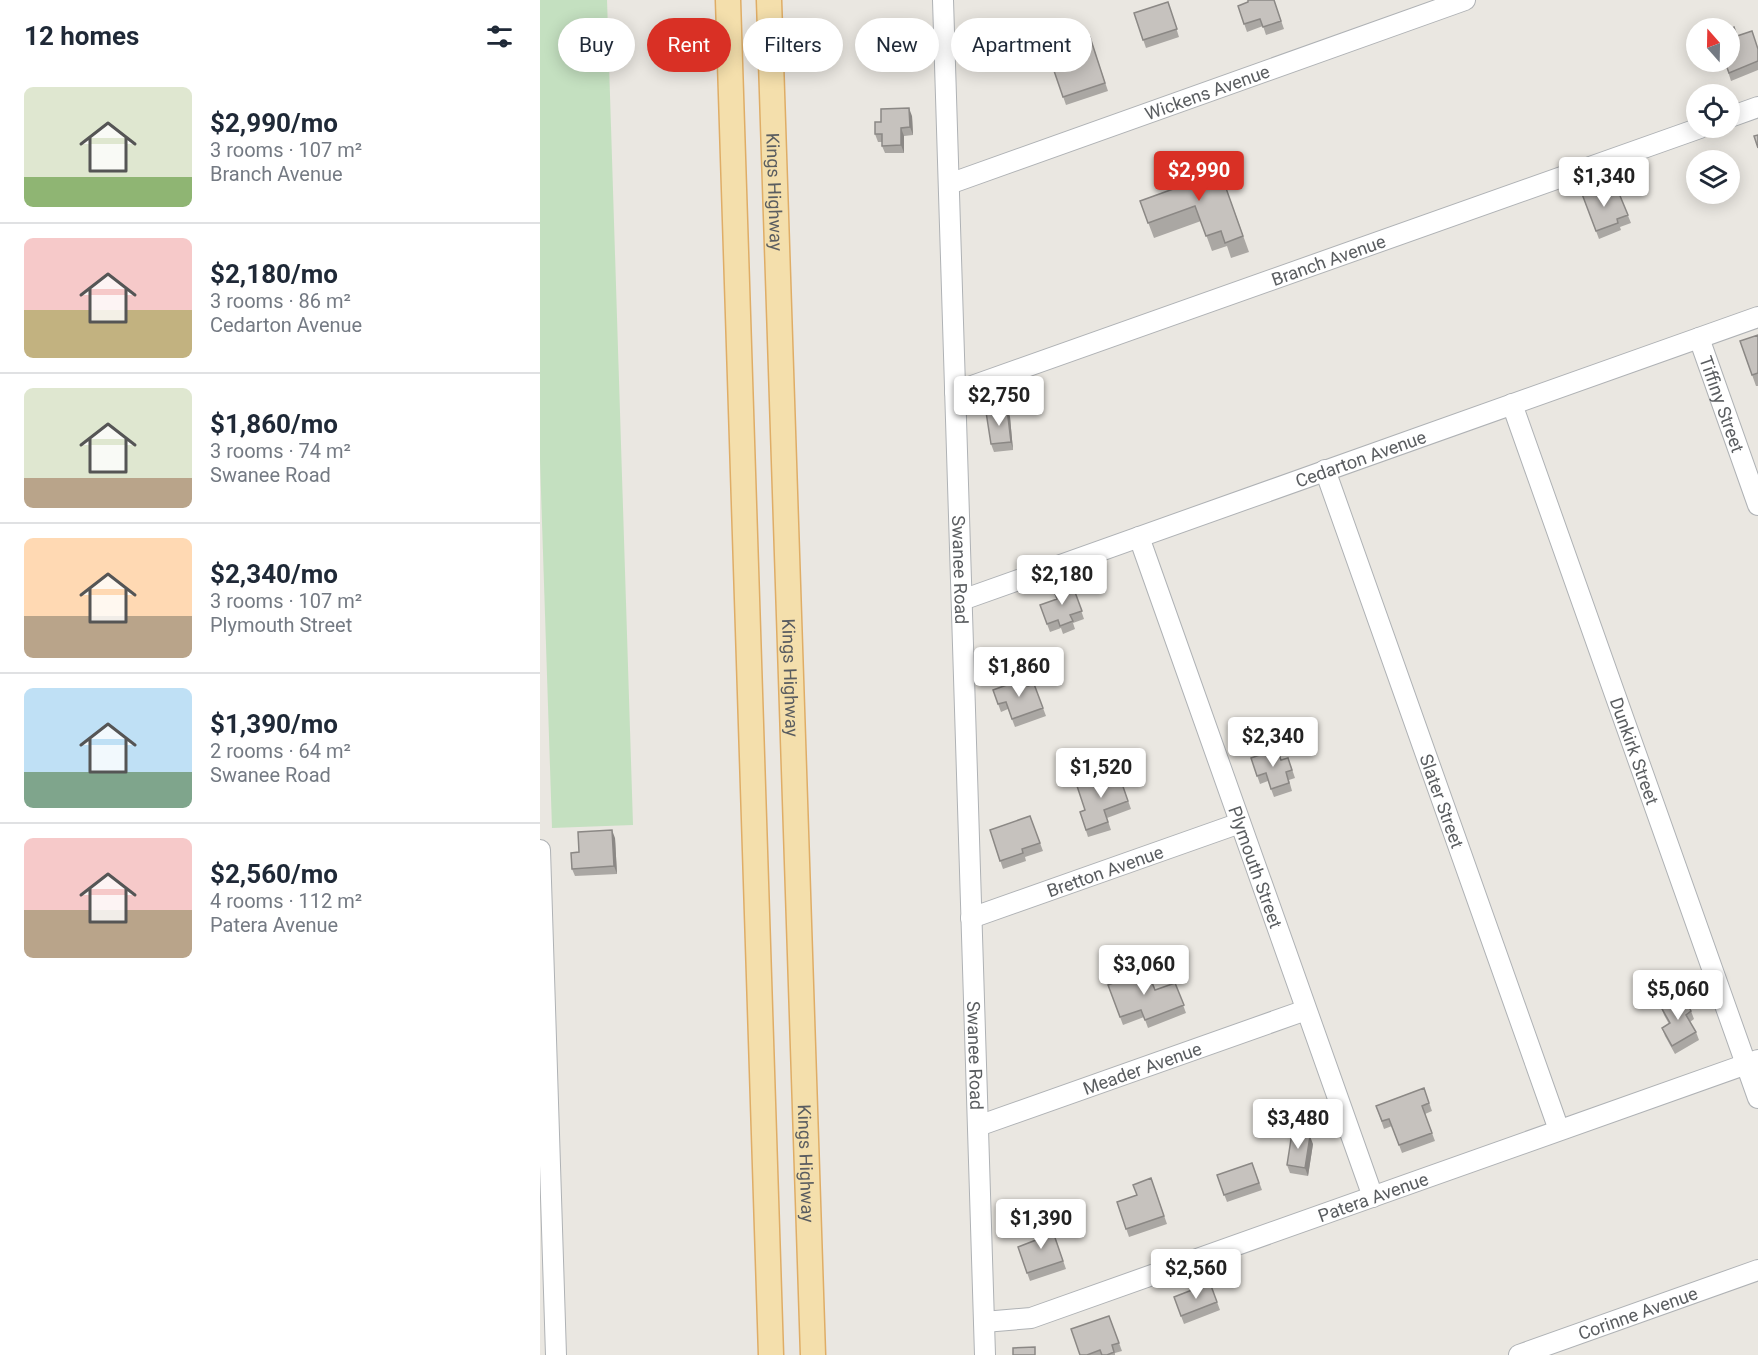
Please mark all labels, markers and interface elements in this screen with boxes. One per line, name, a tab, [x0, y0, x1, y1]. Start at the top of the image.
chip: Buy	[558, 18, 635, 72]
chip: Rent	[647, 18, 731, 72]
chip: Filters	[743, 18, 843, 72]
chip: New	[855, 18, 939, 72]
chip: Apartment	[951, 18, 1092, 72]
north arrow	[1686, 18, 1740, 72]
map controls	[1686, 18, 1740, 204]
icon: filters	[483, 20, 516, 53]
text: 12 homes	[24, 21, 139, 51]
street label: Wickens Avenue	[1142, 60, 1272, 124]
button: locate	[1686, 84, 1740, 138]
text: $2,990/mo	[210, 108, 338, 138]
icon: home	[72, 111, 144, 183]
street label: Kings Highway	[763, 132, 788, 252]
text: 3 rooms · 107 m²	[210, 138, 362, 162]
button: layers	[1686, 150, 1740, 204]
pin: $2,990	[1150, 151, 1248, 202]
pin: $1,340	[1555, 157, 1653, 208]
text: $2,990	[1168, 158, 1230, 182]
text: Branch Avenue	[210, 162, 343, 186]
text: $1,340	[1573, 164, 1635, 188]
street label: Branch Avenue	[1268, 230, 1388, 290]
text: $2,180/mo	[210, 259, 338, 289]
icon: home	[72, 262, 144, 334]
text: 3 rooms · 86 m²	[210, 289, 351, 313]
text: Cedarton Avenue	[210, 313, 362, 337]
street label: Tiffiny Street	[1696, 353, 1749, 455]
pin: $2,750	[950, 376, 1048, 427]
text: $2,750	[968, 383, 1030, 407]
text: $1,860/mo	[210, 409, 338, 439]
icon: home	[72, 412, 144, 484]
street label: Cedarton Avenue	[1292, 425, 1429, 491]
text: 3 rooms · 74 m²	[210, 439, 351, 463]
text: Swanee Road	[210, 463, 331, 487]
street label: Swanee Road	[948, 515, 973, 624]
pin: $2,180	[1013, 555, 1111, 606]
text: $2,340/mo	[210, 559, 338, 589]
icon: home	[72, 562, 144, 634]
text: $2,180	[1031, 562, 1093, 586]
text: 3 rooms · 107 m²	[210, 589, 362, 613]
text: Plymouth Street	[210, 613, 352, 637]
street label: Kings Highway	[779, 618, 803, 738]
pin: $1,860	[970, 647, 1068, 698]
text: $1,860	[988, 654, 1050, 678]
street label: Dunkirk Street	[1606, 694, 1664, 807]
text: $1,390/mo	[210, 709, 338, 739]
icon: home	[72, 712, 144, 784]
pin: $2,340	[1224, 717, 1322, 768]
text: $2,340	[1242, 724, 1304, 748]
text: 2 rooms · 64 m²	[210, 739, 351, 763]
pin: $1,520	[1052, 748, 1150, 799]
street label: Slater Street	[1416, 751, 1469, 851]
text: $1,520	[1070, 755, 1132, 779]
text: Swanee Road	[210, 763, 331, 787]
street label: Plymouth Street	[1225, 803, 1287, 931]
street label: Bretton Avenue	[1044, 841, 1166, 901]
text: $2,560/mo	[210, 859, 338, 889]
icon: home	[72, 862, 144, 934]
text: 4 rooms · 112 m²	[210, 889, 362, 913]
text: Patera Avenue	[210, 913, 338, 937]
pin: $3,060	[1095, 945, 1193, 996]
text: $3,060	[1113, 952, 1175, 976]
pin: $5,060	[1629, 970, 1727, 1021]
text: $5,060	[1647, 977, 1709, 1001]
street label: Swanee Road	[964, 1001, 988, 1110]
street label: Meader Avenue	[1080, 1037, 1204, 1099]
pin: $3,480	[1249, 1099, 1347, 1150]
street label: Kings Highway	[794, 1104, 819, 1223]
text: $3,480	[1267, 1106, 1329, 1130]
street label: Patera Avenue	[1315, 1167, 1431, 1226]
pin: $1,390	[992, 1199, 1090, 1250]
text: $1,390	[1010, 1206, 1072, 1230]
pin: $2,560	[1147, 1249, 1245, 1300]
text: $2,560	[1165, 1256, 1227, 1280]
street label: Corinne Avenue	[1575, 1282, 1700, 1344]

